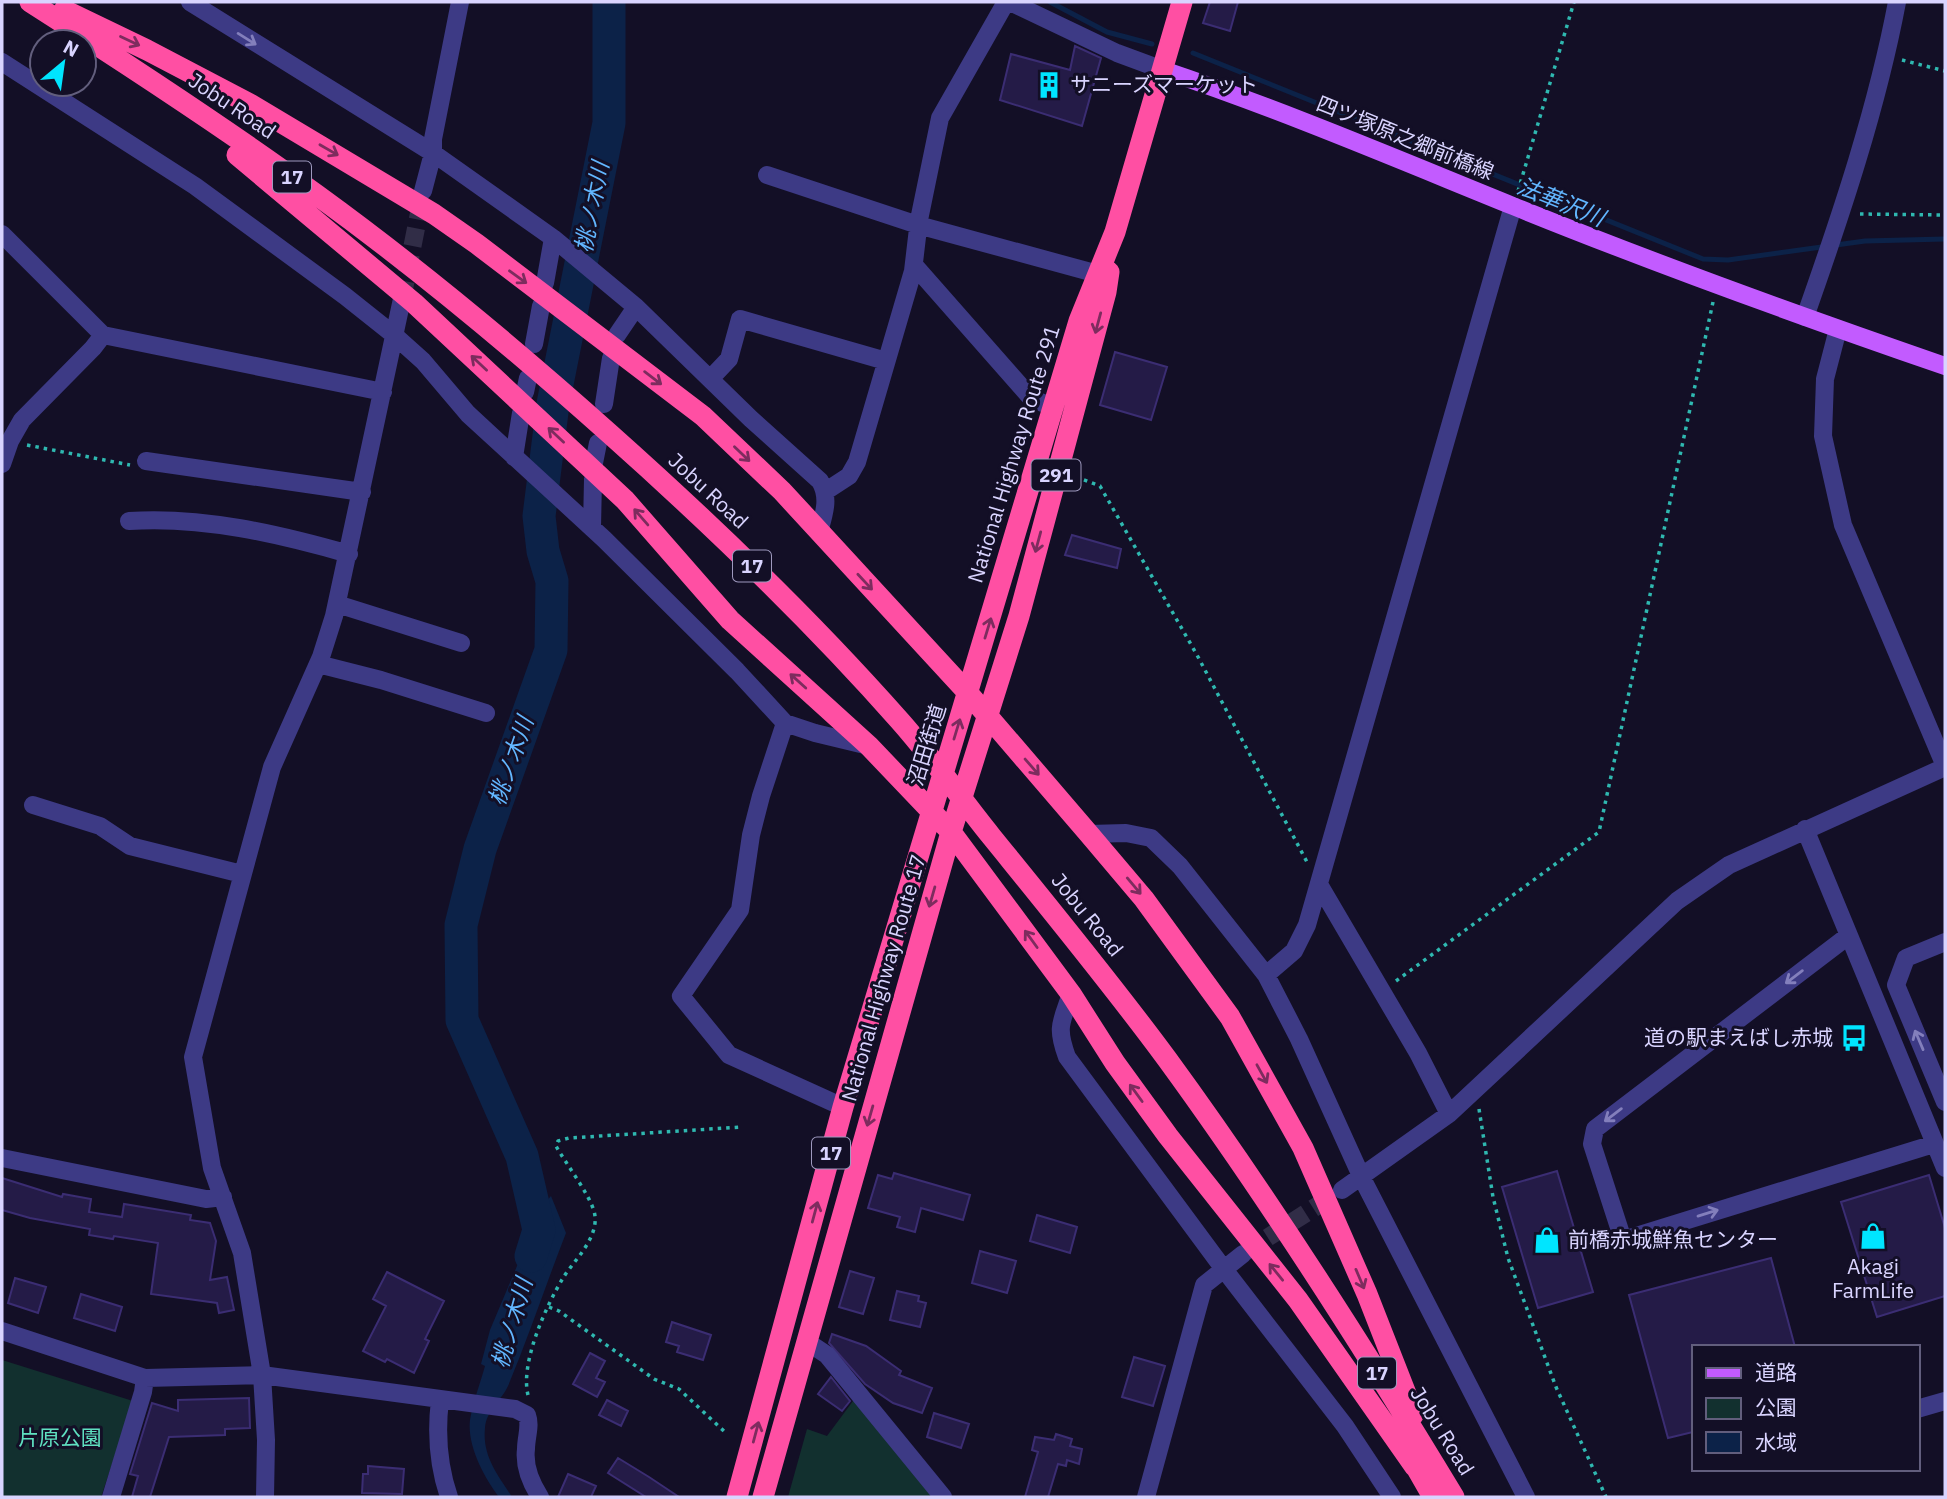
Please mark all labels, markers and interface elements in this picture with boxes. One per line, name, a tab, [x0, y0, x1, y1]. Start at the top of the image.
north arrow	[28, 28, 98, 98]
one-way arrow	[237, 32, 257, 46]
text: N	[59, 34, 83, 62]
one-way arrow	[119, 35, 140, 49]
street label: Jobu Road	[183, 66, 282, 145]
building icon: サニーズマーケット	[1034, 70, 1064, 100]
place label: サニーズマーケット	[1070, 70, 1258, 98]
street label: 四ツ塚原之郷前橋線	[1313, 89, 1498, 185]
one-way arrow	[319, 144, 339, 158]
water label: 桃ノ木川	[568, 156, 615, 255]
road number: 17	[273, 162, 311, 192]
water label: 法華沢川	[1513, 170, 1612, 233]
one-way arrow	[508, 270, 527, 284]
one-way arrow	[1090, 311, 1103, 333]
street label: National Highway Route 291	[963, 322, 1065, 586]
one-way arrow	[471, 355, 488, 372]
one-way arrow	[643, 370, 662, 385]
one-way arrow	[547, 427, 565, 443]
one-way arrow	[733, 445, 750, 462]
street label: Jobu Road	[663, 446, 755, 535]
road number: 291	[1032, 460, 1080, 490]
one-way arrow	[633, 509, 649, 527]
one-way arrow	[1031, 531, 1044, 553]
road number: 17	[733, 551, 771, 582]
one-way arrow	[857, 573, 874, 590]
one-way arrow	[982, 617, 995, 639]
one-way arrow	[789, 673, 807, 689]
street label: 沼田街道	[900, 700, 952, 789]
water label: 桃ノ木川	[481, 709, 540, 809]
one-way arrow	[952, 718, 965, 740]
one-way arrow	[1024, 758, 1040, 776]
street label: National Highway Route 17	[834, 851, 932, 1104]
street label: Jobu Road	[1045, 867, 1130, 962]
one-way arrow	[1126, 877, 1142, 895]
one-way arrow	[925, 886, 938, 908]
one-way arrow	[1023, 930, 1038, 949]
one-way arrow	[1785, 970, 1803, 985]
place label: 道の駅まえばし赤城	[1644, 1023, 1833, 1051]
bus stop icon: 道の駅まえばし赤城	[1839, 1023, 1869, 1053]
one-way arrow	[1911, 1029, 1924, 1051]
one-way arrow	[1256, 1063, 1269, 1084]
one-way arrow	[1129, 1084, 1143, 1103]
one-way arrow	[862, 1105, 875, 1127]
one-way arrow	[1604, 1108, 1623, 1123]
road number: 17	[812, 1138, 850, 1168]
one-way arrow	[809, 1201, 822, 1224]
one-way arrow	[1697, 1206, 1719, 1219]
shop icon: Akagi FarmLife	[1858, 1221, 1888, 1251]
shop icon: 前橋赤城鮮魚センター	[1532, 1225, 1562, 1255]
place label: 前橋赤城鮮魚センター	[1568, 1225, 1778, 1253]
place label: Akagi FarmLife	[1832, 1252, 1914, 1304]
one-way arrow	[1269, 1263, 1284, 1282]
one-way arrow	[1354, 1268, 1367, 1289]
water label: 桃ノ木川	[484, 1271, 539, 1371]
legend	[1692, 1345, 1919, 1471]
road number: 17	[1358, 1358, 1396, 1388]
text: 道路	[1755, 1358, 1797, 1386]
street label: Jobu Road	[1405, 1381, 1481, 1480]
text: 公園	[1755, 1393, 1797, 1421]
one-way arrow	[750, 1421, 763, 1443]
park label: 片原公園	[18, 1423, 102, 1451]
text: 水域	[1755, 1428, 1797, 1456]

